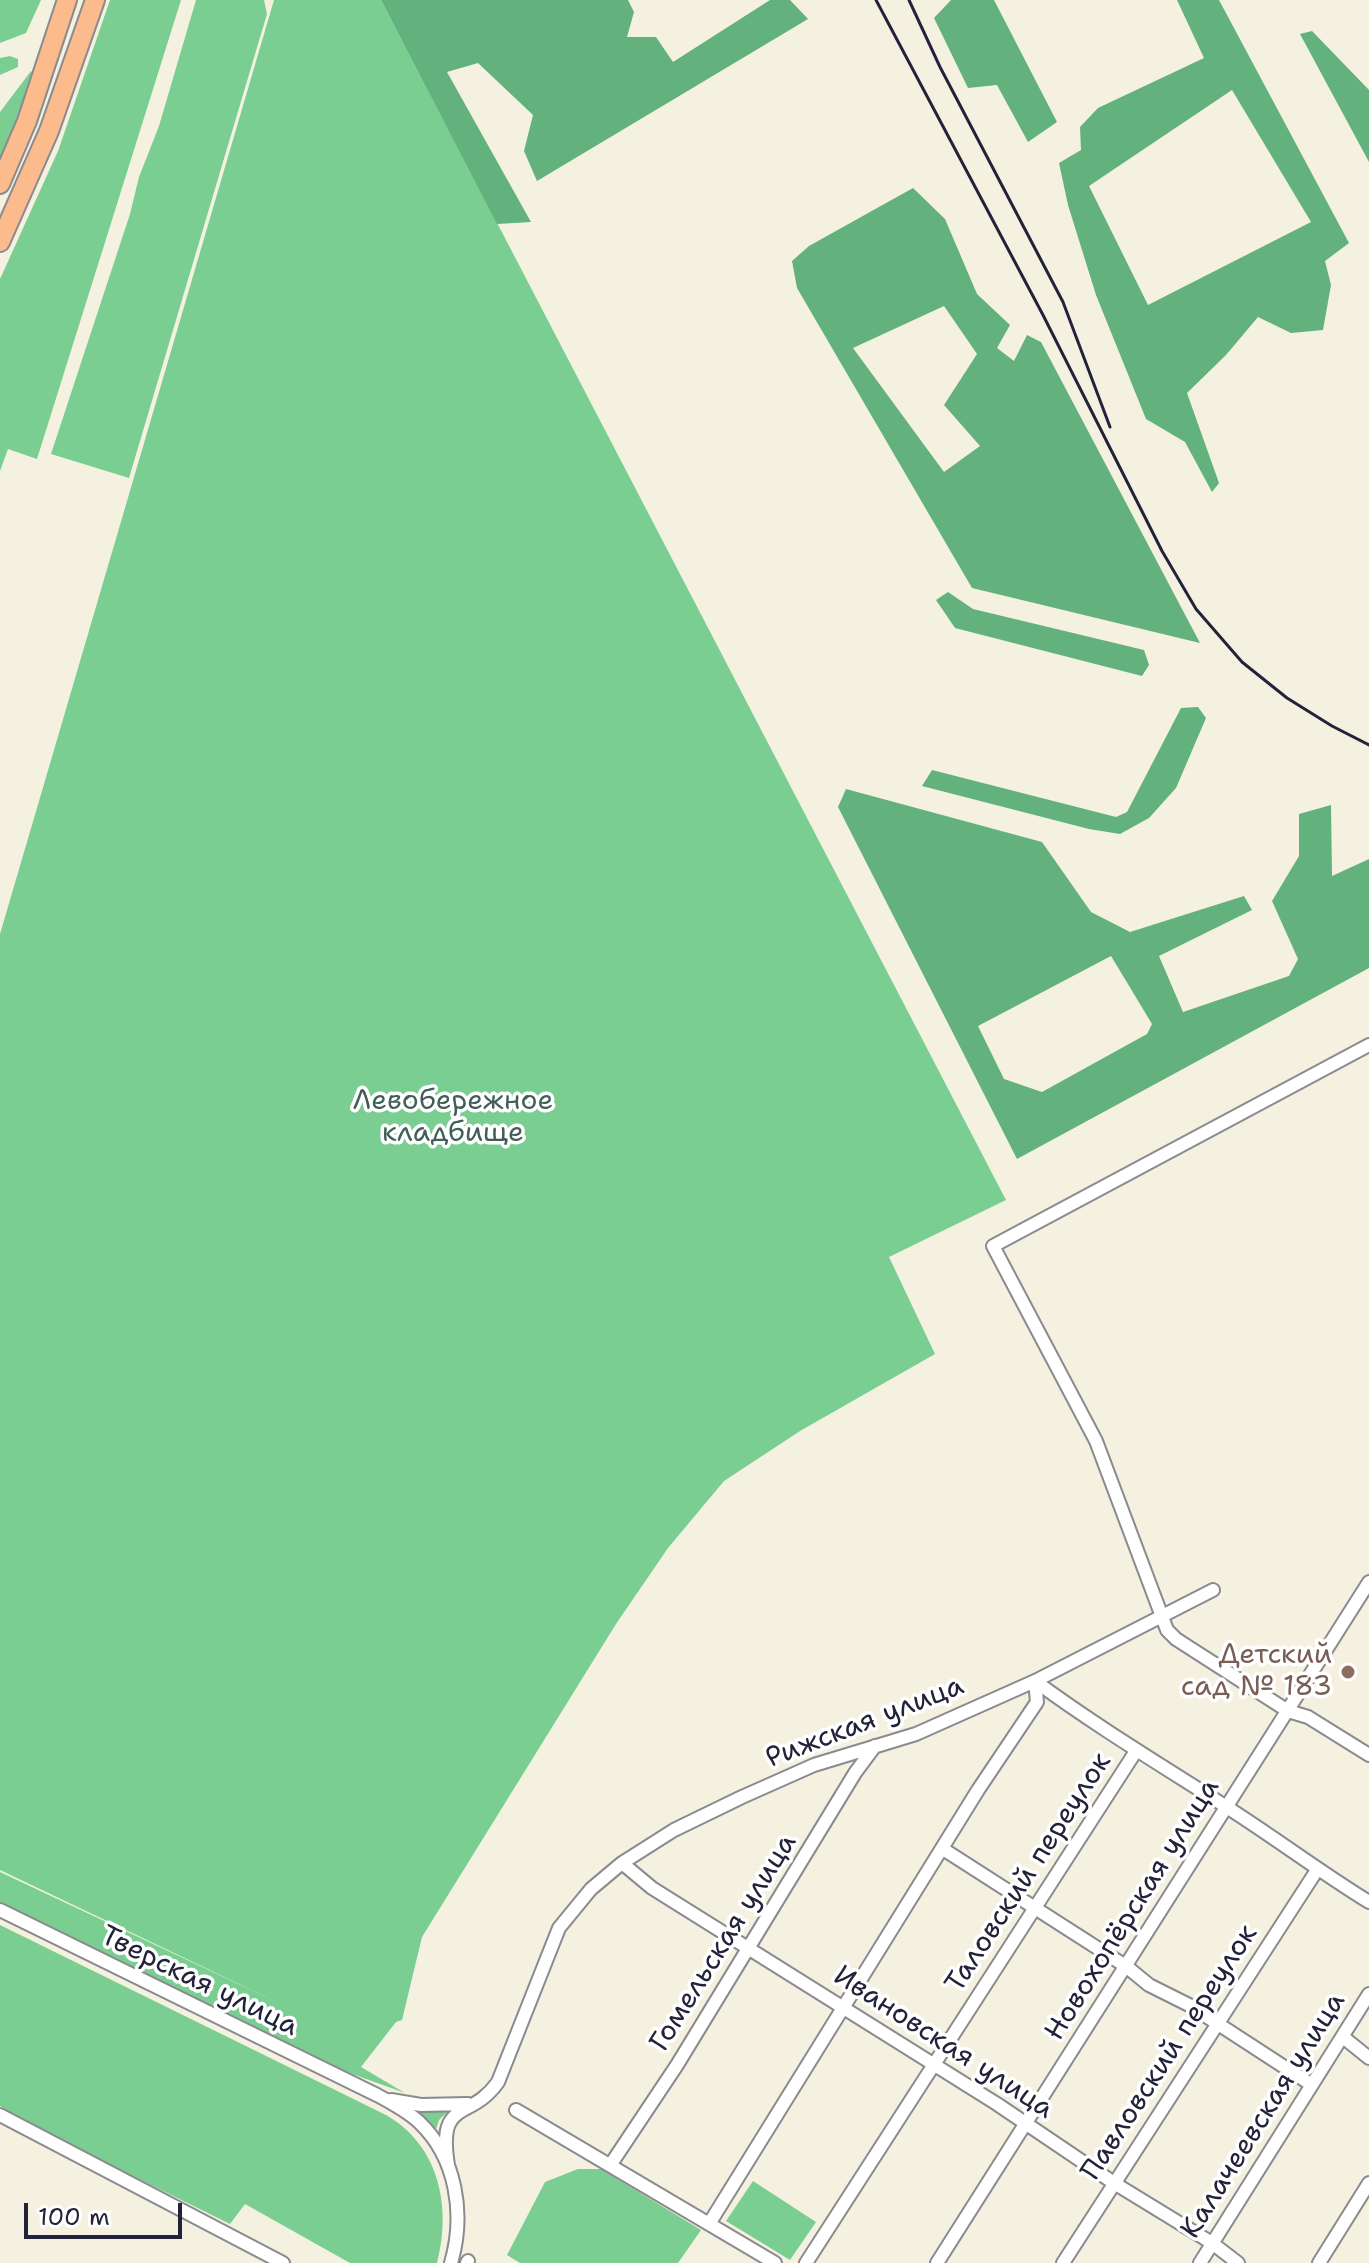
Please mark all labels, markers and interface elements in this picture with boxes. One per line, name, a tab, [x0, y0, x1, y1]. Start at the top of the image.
park label: Левобережное кладбище	[353, 1085, 553, 1151]
place label: Детский сад № 183	[1181, 1639, 1332, 1705]
marker: Детский сад № 183	[1339, 1663, 1357, 1681]
street label: Рижская улица	[761, 1670, 969, 1776]
street label: Таловский переулок	[939, 1747, 1119, 1999]
street label: Новохопёрская улица	[1039, 1773, 1227, 2047]
street label: Гомельская улица	[644, 1828, 804, 2058]
street label: Павловский переулок	[1075, 1919, 1265, 2187]
street label: Тверская улица	[95, 1920, 303, 2044]
street label: Ивановская улица	[827, 1959, 1059, 2127]
street label: Калачеевская улица	[1175, 1987, 1353, 2245]
scale bar	[28, 2187, 186, 2237]
text: 100 m	[38, 2201, 110, 2233]

